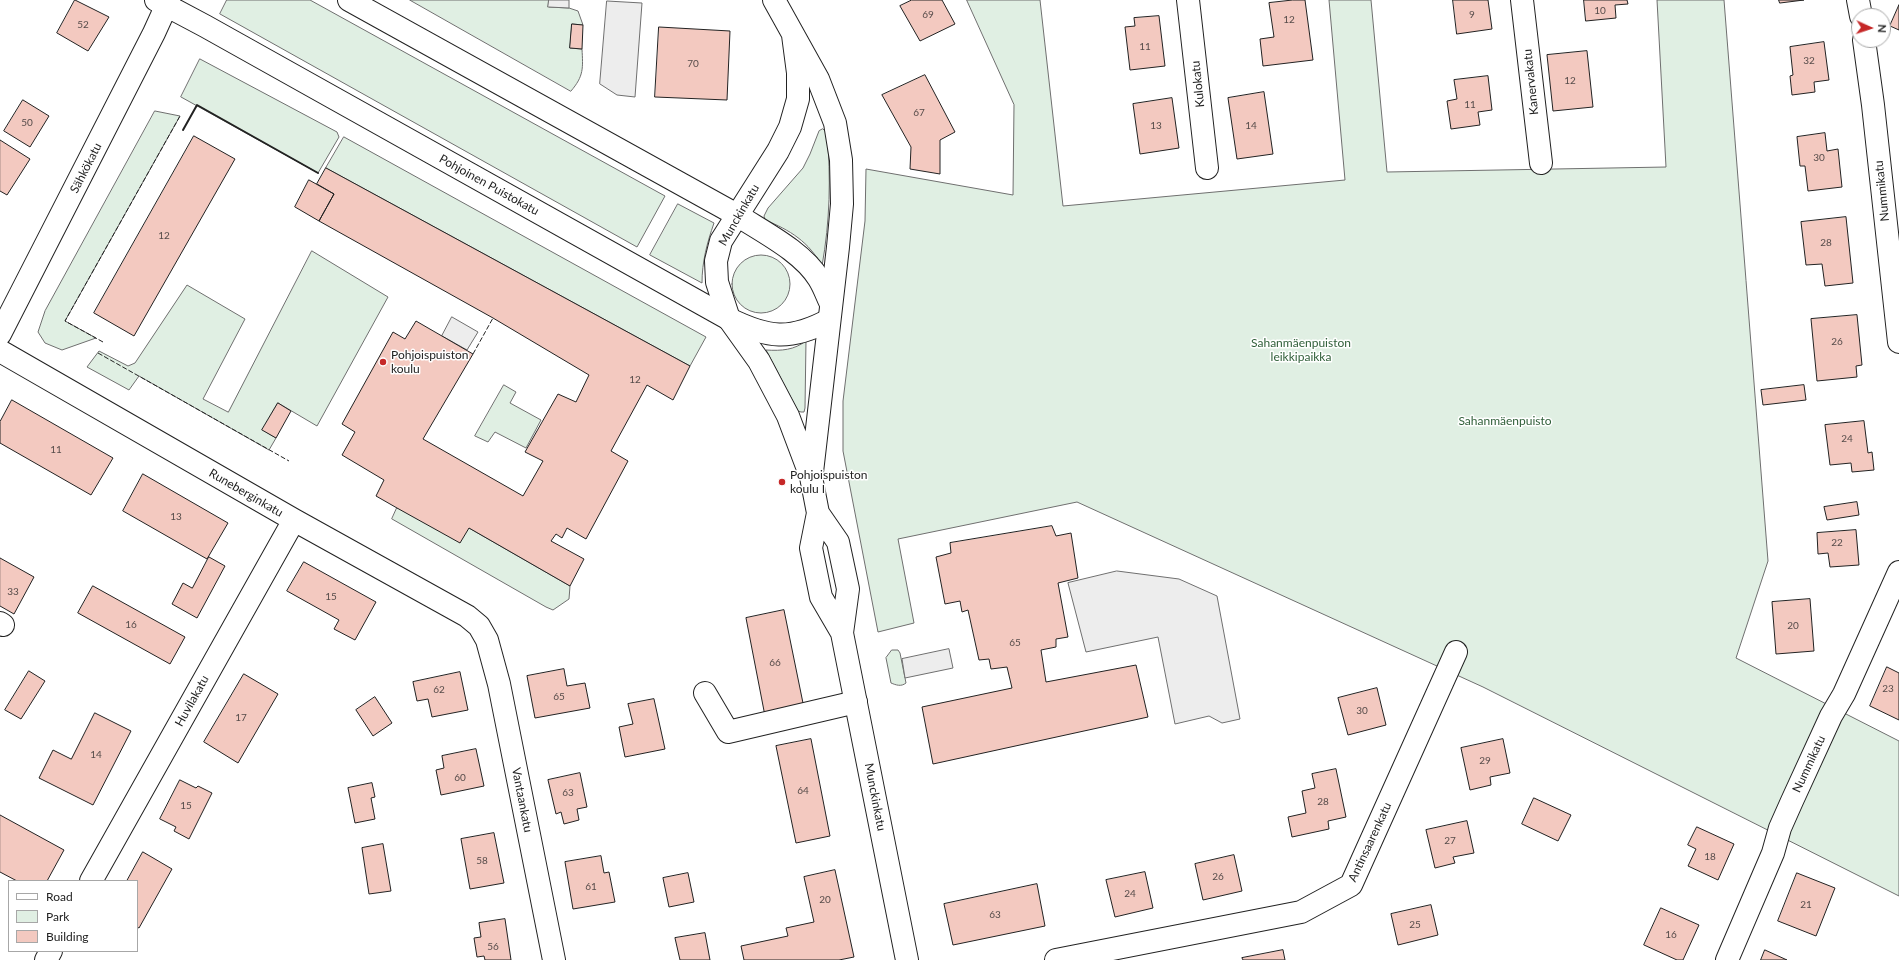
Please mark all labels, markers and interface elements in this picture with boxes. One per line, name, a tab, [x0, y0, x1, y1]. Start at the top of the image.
house number: 10	[1594, 5, 1606, 17]
north arrow	[1851, 8, 1891, 48]
house number: 69	[922, 9, 934, 21]
house number: 9	[1469, 9, 1475, 21]
house number: 12	[1283, 14, 1295, 26]
house number: 52	[77, 19, 89, 31]
text: N	[1876, 24, 1889, 33]
house number: 11	[1139, 41, 1151, 53]
street label: Kanervakatu	[1520, 48, 1542, 116]
house number: 32	[1803, 55, 1815, 67]
house number: 70	[687, 58, 699, 70]
street label: Kulokatu	[1188, 60, 1208, 108]
house number: 12	[1564, 75, 1576, 87]
house number: 11	[1464, 99, 1476, 111]
house number: 67	[913, 107, 925, 119]
house number: 50	[21, 117, 33, 129]
house number: 13	[1150, 120, 1162, 132]
house number: 14	[1245, 120, 1257, 132]
street label: Sähkökatu	[67, 140, 105, 196]
street label: Pohjoinen Puistokatu	[437, 152, 541, 218]
house number: 30	[1813, 152, 1825, 164]
street label: Nummikatu	[1872, 160, 1892, 222]
street label: Munckinkatu	[716, 182, 762, 248]
house number: 12	[158, 230, 170, 242]
house number: 28	[1820, 237, 1832, 249]
park label: Sahanmäenpuiston leikkipaikka	[1251, 336, 1351, 364]
house number: 26	[1831, 336, 1843, 348]
place label: Pohjoispuiston koulu	[391, 348, 468, 376]
marker: Pohjoispuiston koulu	[378, 357, 388, 367]
house number: 12	[629, 374, 641, 386]
park label: Sahanmäenpuisto	[1458, 414, 1552, 428]
house number: 24	[1841, 433, 1853, 445]
house number: 11	[50, 444, 62, 456]
street label: Runeberginkatu	[206, 466, 286, 520]
place label: Pohjoispuiston koulu I	[790, 468, 867, 496]
marker: Pohjoispuiston koulu I	[777, 477, 787, 487]
house number: 13	[170, 511, 182, 523]
house number: 22	[1831, 537, 1843, 549]
house number: 33	[7, 586, 19, 598]
house number: 15	[325, 591, 337, 603]
house number: 16	[125, 619, 137, 631]
house number: 20	[1787, 620, 1799, 632]
house number: 65	[1009, 637, 1021, 649]
house number: 66	[769, 657, 781, 669]
street label: Huvilakatu	[172, 673, 212, 729]
house number: 23	[1882, 683, 1894, 695]
house number: 62	[433, 684, 445, 696]
house number: 65	[553, 691, 565, 703]
house number: 30	[1356, 705, 1368, 717]
house number: 17	[235, 712, 247, 724]
street label: Nummikatu	[1790, 733, 1828, 795]
house number: 14	[90, 749, 102, 761]
house number: 29	[1479, 755, 1491, 767]
street label: Munckinkatu	[861, 762, 889, 832]
street label: Vantaankatu	[509, 766, 535, 834]
house number: 60	[454, 772, 466, 784]
house number: 64	[797, 785, 809, 797]
house number: 63	[562, 787, 574, 799]
house number: 28	[1317, 796, 1329, 808]
house number: 15	[180, 800, 192, 812]
street label: Antinsaarenkatu	[1345, 800, 1395, 884]
house number: 27	[1444, 835, 1456, 847]
house number: 18	[1704, 851, 1716, 863]
house number: 58	[476, 855, 488, 867]
house number: 26	[1212, 871, 1224, 883]
legend	[8, 880, 138, 952]
house number: 61	[585, 881, 597, 893]
house number: 24	[1124, 888, 1136, 900]
text: Road	[46, 889, 73, 904]
house number: 20	[819, 894, 831, 906]
house number: 21	[1800, 899, 1812, 911]
text: Park	[46, 909, 69, 924]
house number: 63	[989, 909, 1001, 921]
house number: 25	[1409, 919, 1421, 931]
text: Building	[46, 929, 89, 944]
house number: 16	[1665, 929, 1677, 941]
house number: 56	[487, 941, 499, 953]

